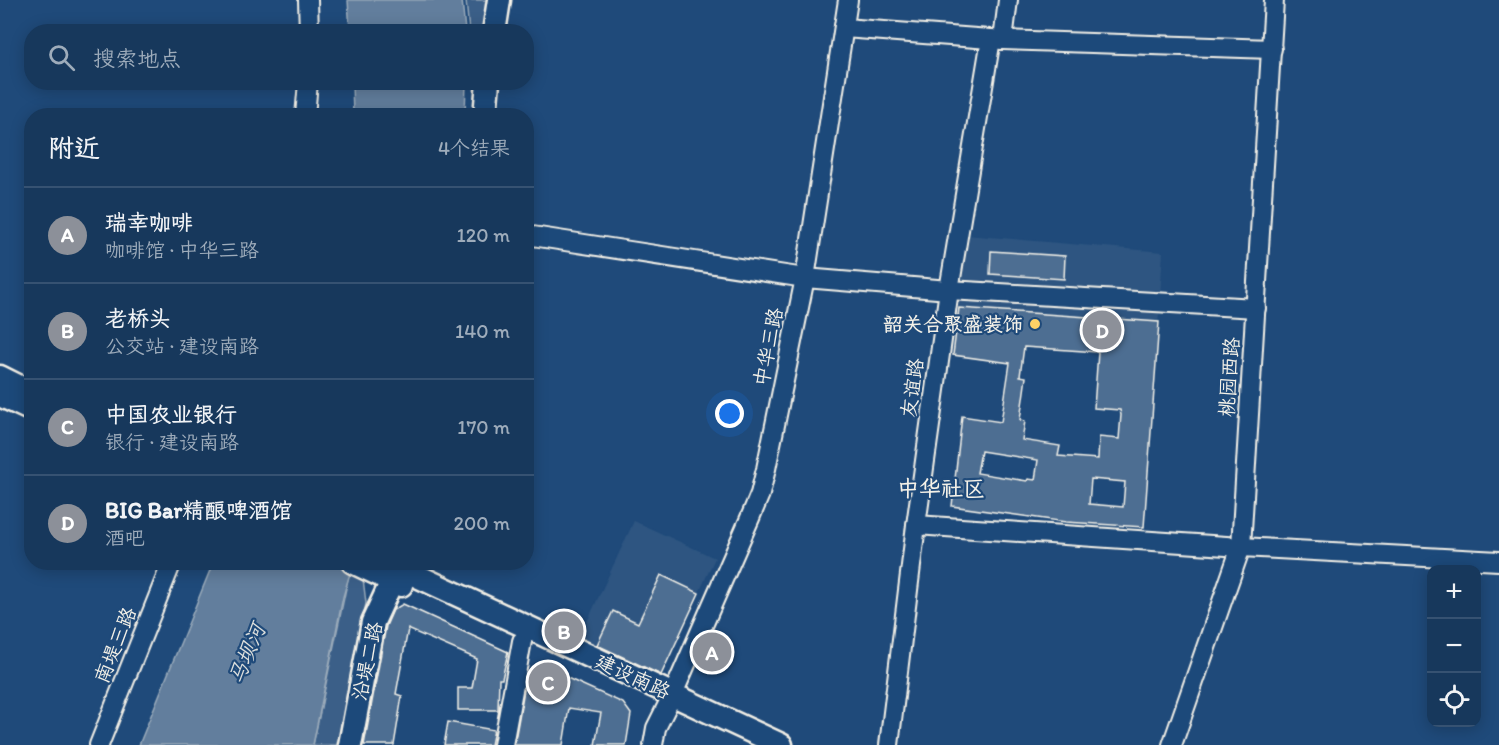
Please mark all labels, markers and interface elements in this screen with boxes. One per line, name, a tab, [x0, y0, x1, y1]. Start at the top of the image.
search box	[24, 24, 534, 90]
icon: search	[45, 41, 78, 74]
text: 搜索地点	[93, 45, 181, 72]
text: 附近	[48, 132, 100, 164]
text: 4个结果	[438, 136, 510, 160]
text: 瑞幸咖啡	[105, 209, 193, 236]
text: A	[61, 223, 74, 247]
text: 120 m	[457, 223, 510, 247]
text: 咖啡馆 · 中华三路	[105, 238, 259, 262]
street label: 中华三路	[749, 304, 788, 389]
text: 老桥头	[105, 305, 171, 332]
pin: D	[1082, 308, 1122, 352]
place label: 韶关合聚盛装饰	[883, 312, 1023, 336]
marker: 韶关合聚盛装饰	[1028, 317, 1042, 331]
text: B	[61, 319, 74, 343]
text: 140 m	[455, 319, 510, 343]
text: 公交站 · 建设南路	[105, 334, 259, 358]
street label: 桃园西路	[1214, 335, 1244, 418]
street label: 友谊路	[896, 356, 928, 419]
your location	[715, 399, 744, 428]
text: 中国农业银行	[105, 401, 237, 428]
text: C	[61, 415, 74, 439]
text: 170 m	[457, 415, 510, 439]
text: 银行 · 建设南路	[105, 430, 239, 454]
district label: 中华社区	[897, 475, 985, 502]
text: BIG Bar精酿啤酒馆	[105, 497, 292, 524]
text: D	[61, 511, 74, 535]
text: 200 m	[454, 511, 510, 535]
text: 酒吧	[105, 526, 145, 550]
map controls	[1427, 565, 1481, 727]
button: +	[1427, 565, 1481, 619]
street label: 南堤三路	[89, 602, 141, 687]
pin: B	[544, 608, 584, 654]
water label: 马坝河	[223, 617, 272, 688]
street label: 沿堤二路	[347, 618, 387, 703]
button: −	[1427, 619, 1481, 673]
pin: A	[692, 630, 732, 674]
street label: 建设南路	[592, 648, 675, 704]
pin: C	[528, 660, 568, 704]
button: locate	[1427, 673, 1481, 727]

